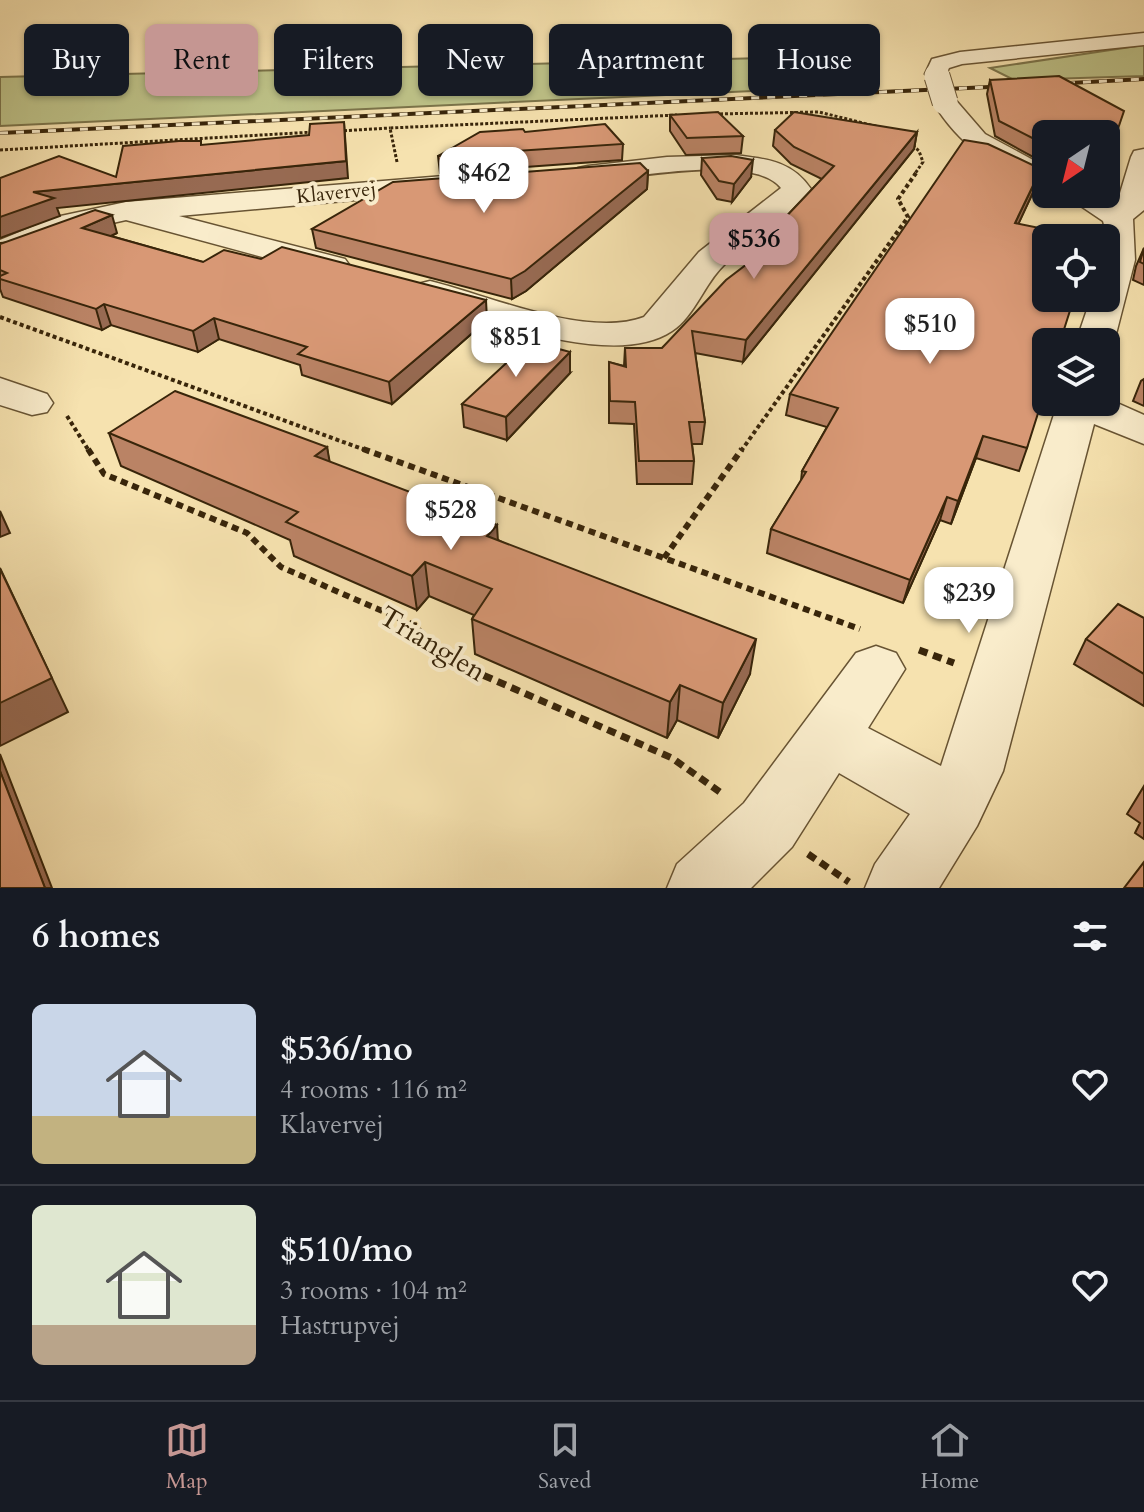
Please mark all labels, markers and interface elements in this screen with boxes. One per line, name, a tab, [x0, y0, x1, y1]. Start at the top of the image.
chip: Buy	[24, 24, 129, 96]
chip: Rent	[145, 24, 258, 96]
chip: Filters	[274, 24, 402, 96]
chip: New	[418, 24, 533, 96]
chip: Apartment	[549, 24, 732, 96]
chip: House	[748, 24, 880, 96]
north arrow	[1032, 120, 1120, 208]
map controls	[1032, 120, 1120, 416]
pin: $462	[437, 147, 531, 215]
text: $462	[457, 155, 511, 190]
street label: Klavervej	[295, 175, 377, 210]
pin: $536	[707, 213, 801, 281]
text: $536	[727, 221, 781, 256]
button: locate	[1032, 224, 1120, 312]
pin: $510	[883, 298, 977, 366]
text: $510	[903, 306, 957, 341]
pin: $851	[469, 311, 563, 379]
text: $851	[489, 319, 543, 354]
button: layers	[1032, 328, 1120, 416]
pin: $528	[404, 484, 498, 552]
text: $528	[424, 492, 478, 527]
pin: $239	[922, 567, 1016, 635]
text: $239	[942, 575, 996, 610]
street label: Trianglen	[372, 597, 493, 691]
text: 6 homes	[32, 913, 160, 959]
icon: filters	[1068, 914, 1112, 958]
text: $536/mo	[280, 1026, 413, 1072]
icon: home	[96, 1036, 192, 1132]
icon: heart	[1068, 1062, 1112, 1106]
text: 4 rooms · 116 m²	[280, 1072, 467, 1107]
text: Klavervej	[280, 1107, 384, 1142]
text: $510/mo	[280, 1227, 413, 1273]
icon: home	[96, 1237, 192, 1333]
icon: heart	[1068, 1263, 1112, 1307]
text: 3 rooms · 104 m²	[280, 1273, 467, 1308]
text: Hastrupvej	[280, 1308, 400, 1343]
tab: Map	[165, 1418, 209, 1496]
tab: Saved	[538, 1418, 591, 1496]
tab: Home	[920, 1418, 979, 1496]

